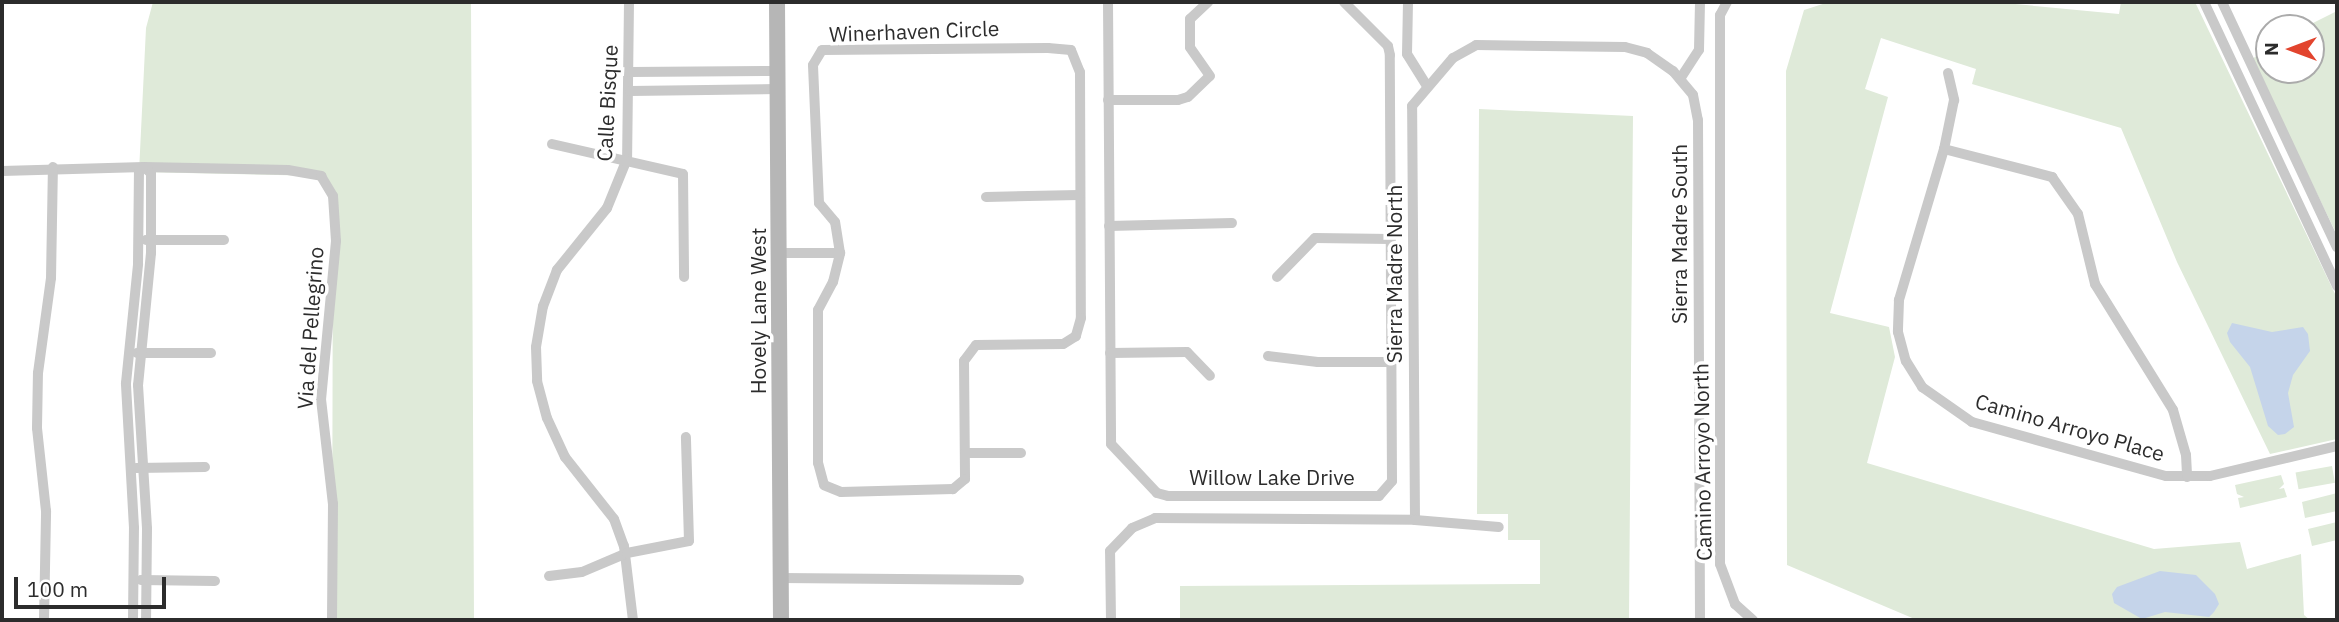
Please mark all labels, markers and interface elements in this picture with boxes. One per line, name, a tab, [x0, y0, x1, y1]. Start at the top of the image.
north arrow	[2255, 14, 2325, 84]
street label: Winerhaven Circle	[828, 15, 1000, 47]
text: N	[2259, 42, 2283, 56]
street label: Calle Bisque	[591, 44, 623, 162]
street label: Sierra Madre South	[1666, 144, 1692, 324]
street label: Sierra Madre North	[1381, 185, 1407, 363]
street label: Hovely Lane West	[745, 228, 771, 394]
street label: Via del Pellegrino	[292, 246, 328, 410]
street label: Camino Arroyo North	[1688, 363, 1716, 561]
street label: Camino Arroyo Place	[1973, 388, 2167, 466]
street label: Willow Lake Drive	[1189, 464, 1355, 490]
scale bar	[18, 562, 170, 606]
text: 100 m	[27, 575, 88, 603]

